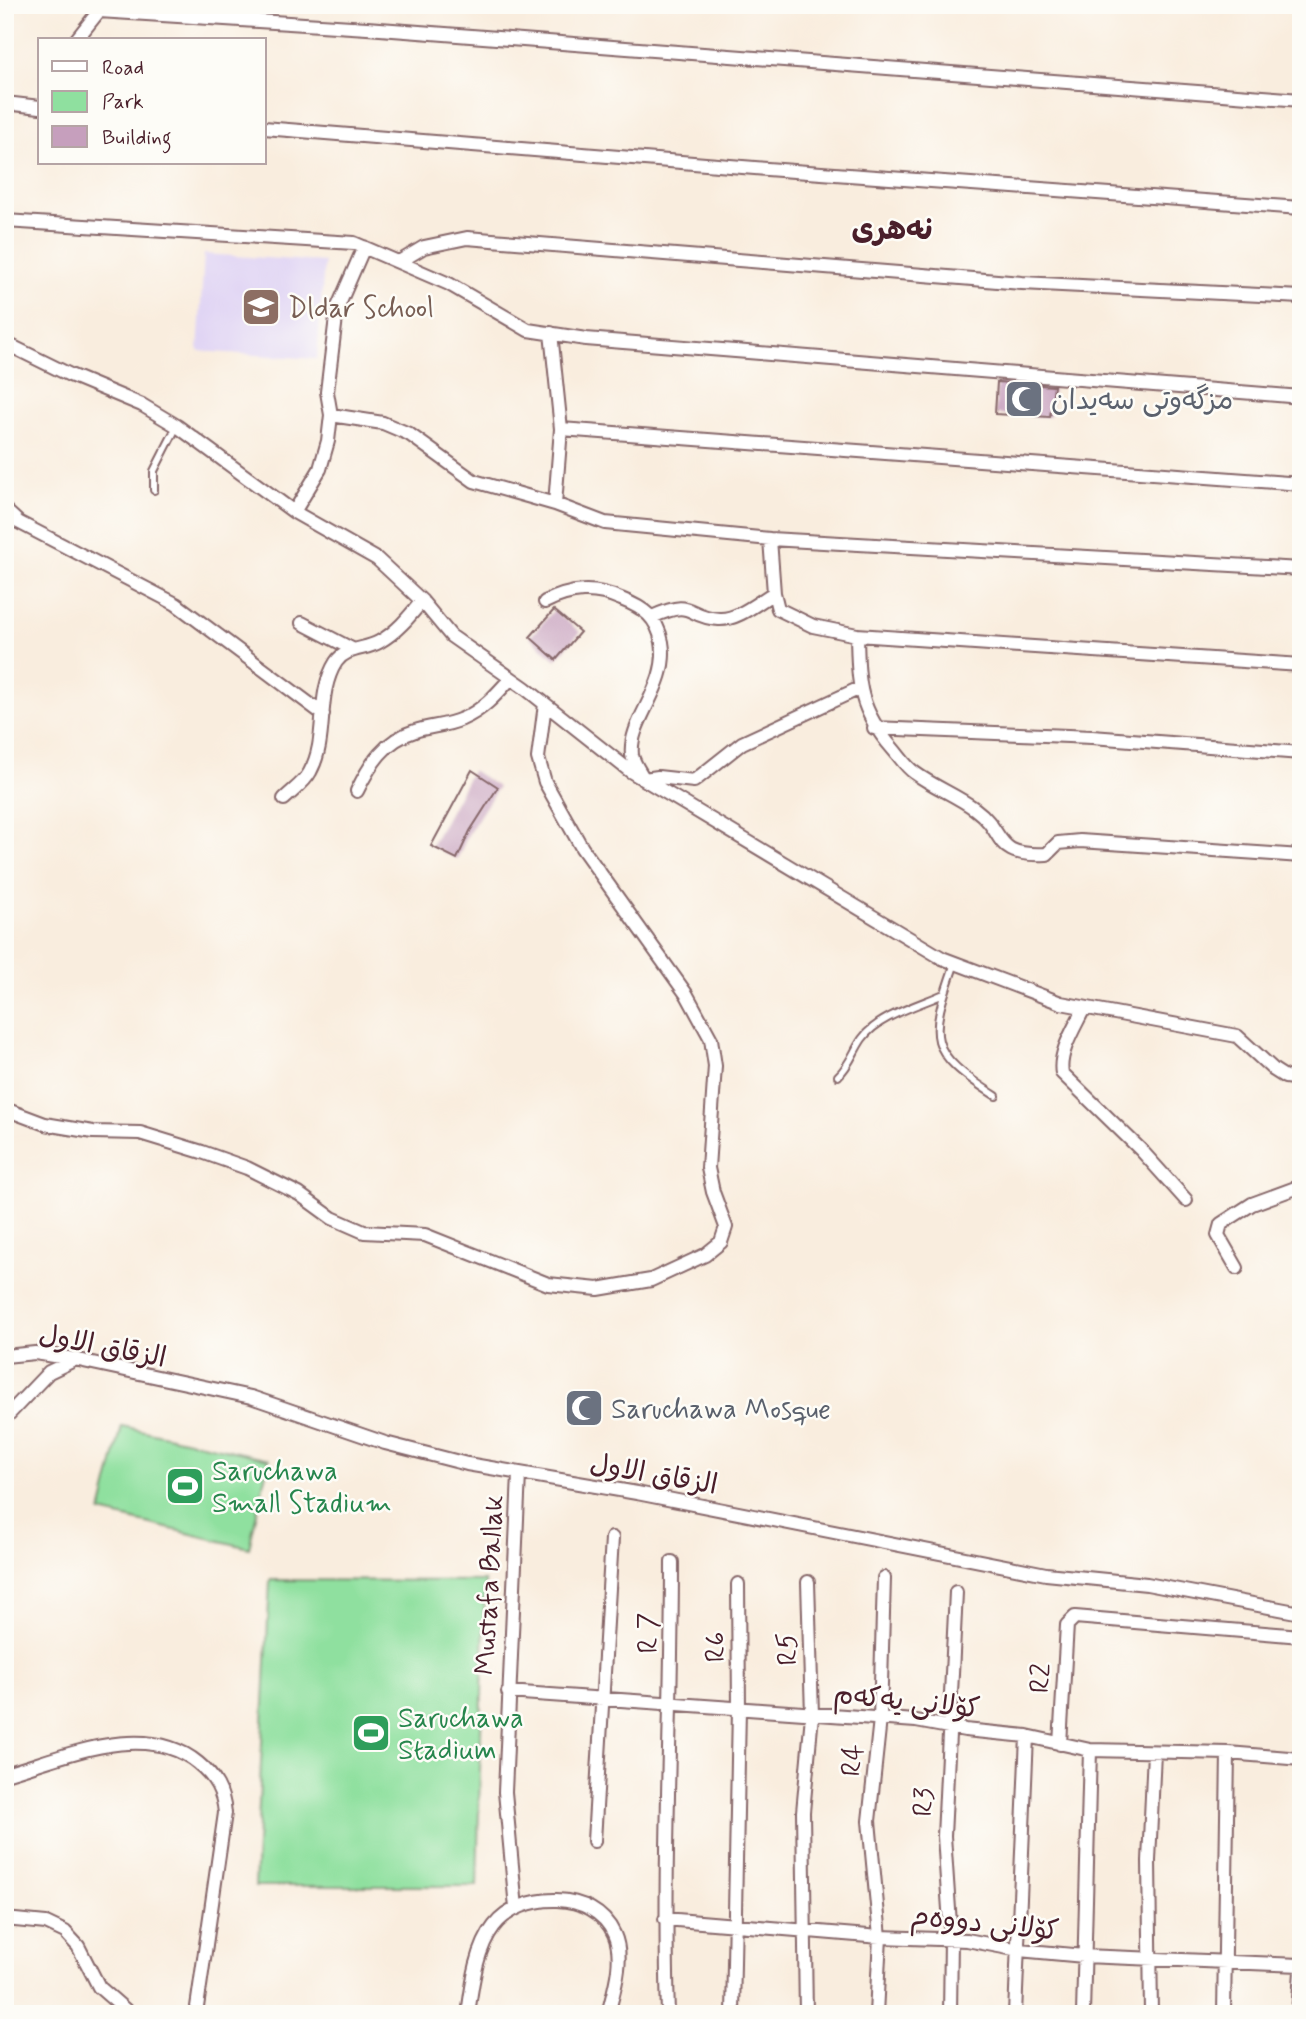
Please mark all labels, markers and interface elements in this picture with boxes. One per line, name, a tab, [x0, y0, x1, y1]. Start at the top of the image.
legend	[38, 38, 266, 164]
text: Road	[102, 54, 144, 82]
text: Park	[102, 88, 144, 116]
text: Building	[102, 124, 172, 154]
district label: نەھری	[851, 211, 933, 250]
school or university icon: Dldar School	[240, 286, 282, 328]
place label: Dldar School	[288, 291, 434, 328]
mosque icon: مزگەوتی سەیدان	[1003, 378, 1045, 420]
place label: مزگەوتی سەیدان	[1051, 383, 1233, 420]
street label: الزقاق الاول	[36, 1317, 169, 1378]
mosque icon: Saruchawa Mosque	[563, 1387, 605, 1429]
place label: Saruchawa Mosque	[611, 1392, 831, 1429]
street label: الزقاق الاول	[587, 1446, 720, 1505]
place label: Saruchawa Small Stadium	[212, 1454, 392, 1523]
sports icon: Saruchawa Small Stadium	[164, 1465, 206, 1507]
street label: Mustafa Ballak	[467, 1494, 514, 1676]
street label: R 7	[631, 1613, 668, 1653]
street label: R6	[698, 1631, 735, 1663]
street label: R5	[769, 1632, 808, 1666]
street label: R2	[1022, 1662, 1061, 1694]
street label: کۆلانی یەکەم	[832, 1676, 982, 1730]
place label: Saruchawa Stadium	[398, 1701, 524, 1770]
sports icon: Saruchawa Stadium	[350, 1712, 392, 1754]
street label: R4	[833, 1742, 874, 1778]
street label: R3	[905, 1786, 944, 1818]
street label: کۆلانی دووەم	[909, 1898, 1061, 1952]

